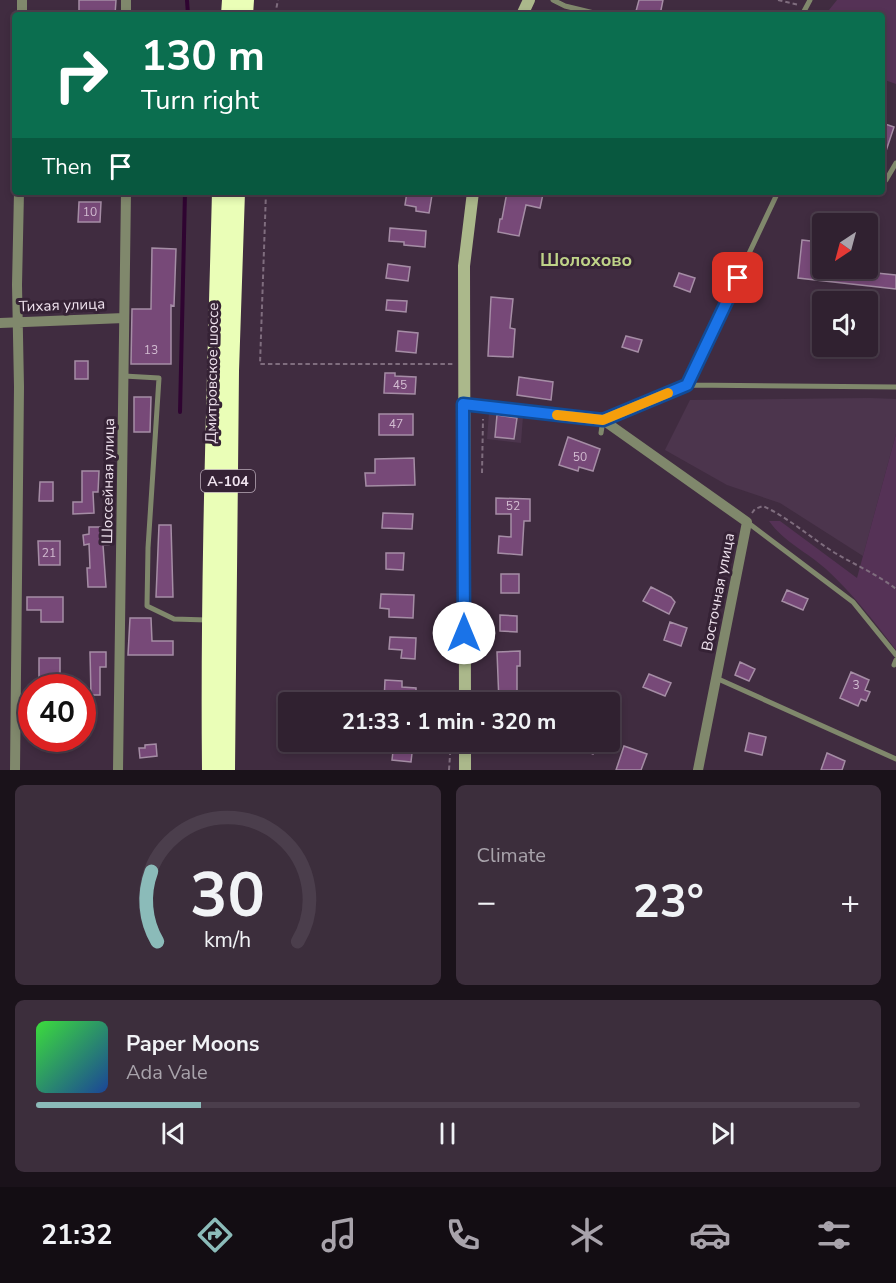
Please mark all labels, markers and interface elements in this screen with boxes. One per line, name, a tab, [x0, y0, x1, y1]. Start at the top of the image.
text: 130 m	[141, 28, 265, 85]
icon: right	[42, 36, 120, 114]
text: Turn right	[141, 82, 259, 119]
icon: arrive	[104, 150, 137, 183]
text: Then	[42, 152, 92, 182]
house number: 10	[83, 204, 97, 220]
north arrow	[812, 213, 878, 279]
map controls	[812, 213, 878, 357]
district label: Шолохово	[540, 248, 632, 272]
pin	[712, 252, 763, 303]
icon: arrive	[721, 261, 754, 294]
button: sound	[812, 291, 878, 357]
street label: Тихая улица	[18, 293, 106, 317]
street label: Дмитровское шоссе	[201, 302, 223, 444]
house number: 13	[144, 342, 158, 358]
house number: 45	[393, 377, 407, 393]
house number: 47	[389, 416, 403, 432]
street label: Шоссейная улица	[97, 418, 119, 544]
house number: 50	[573, 449, 587, 465]
road number: А-104	[201, 470, 255, 492]
house number: 52	[506, 498, 520, 514]
street label: Восточная улица	[697, 531, 739, 653]
house number: 21	[42, 545, 56, 561]
position arrow	[432, 601, 496, 665]
speed limit sign: 40	[18, 674, 96, 752]
house number: 3	[852, 677, 860, 693]
text: 21:33 · 1 min · 320 m	[342, 707, 556, 737]
text: Climate	[477, 842, 546, 869]
text: 30	[190, 853, 265, 938]
text: 23°	[633, 872, 704, 933]
text: −	[477, 880, 496, 925]
text: +	[840, 880, 860, 925]
text: km/h	[204, 925, 251, 955]
text: Paper Moons	[126, 1029, 260, 1059]
text: Ada Vale	[126, 1059, 208, 1086]
icon: previous	[157, 1117, 190, 1150]
icon: pause	[431, 1117, 464, 1150]
icon: next	[706, 1117, 739, 1150]
icon: directions	[194, 1214, 236, 1256]
icon: music	[318, 1214, 360, 1256]
icon: phone	[442, 1214, 484, 1256]
icon: climate	[566, 1214, 608, 1256]
icon: car	[689, 1214, 731, 1256]
icon: filters	[813, 1214, 855, 1256]
text: 21:32	[41, 1217, 112, 1254]

